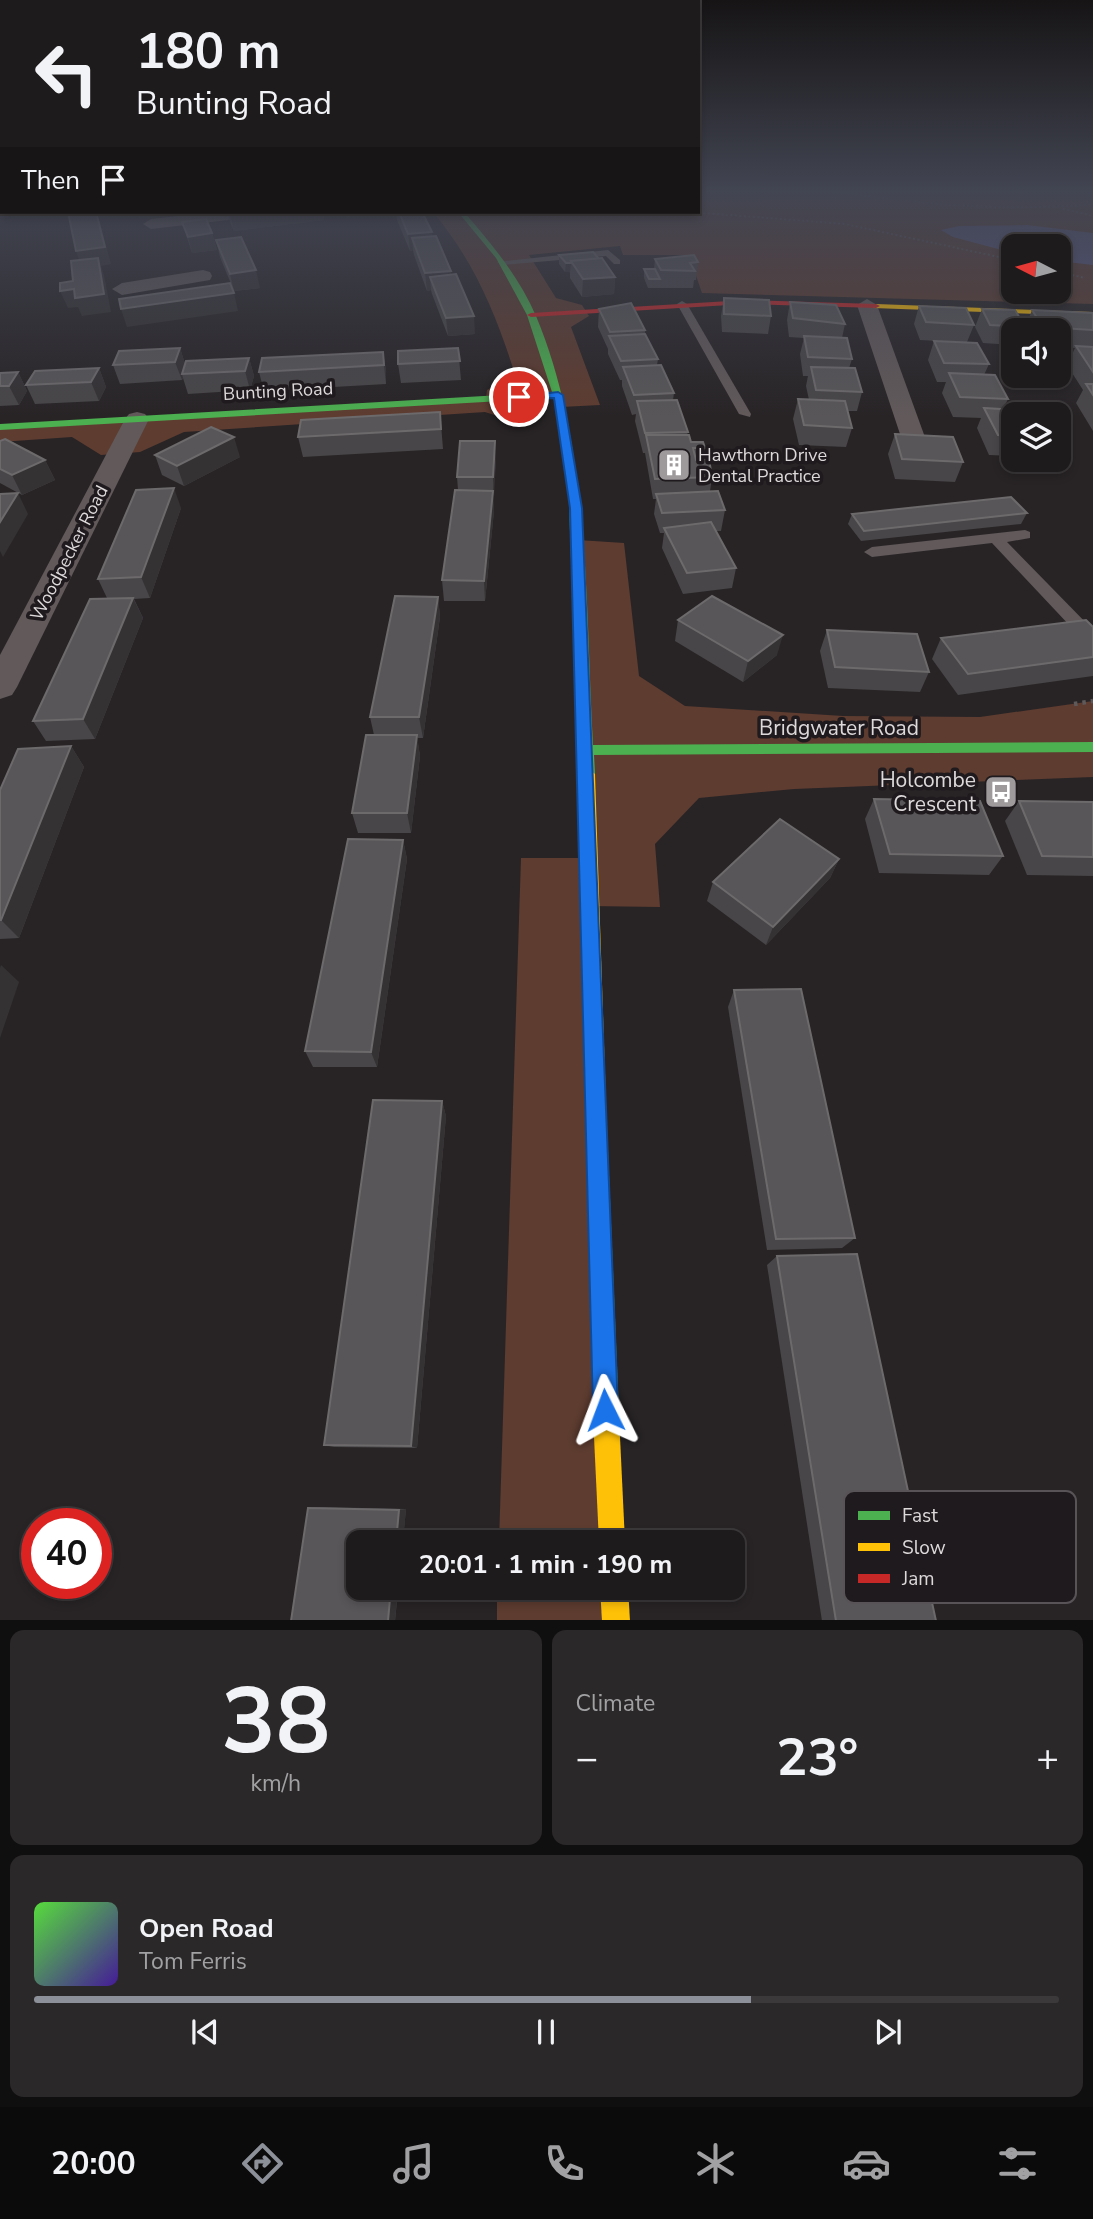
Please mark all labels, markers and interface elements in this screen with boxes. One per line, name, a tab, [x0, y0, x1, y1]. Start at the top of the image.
text: 180 m	[136, 18, 280, 85]
icon: left	[21, 28, 112, 119]
text: Bunting Road	[136, 82, 332, 125]
icon: arrive	[94, 161, 132, 199]
text: Then	[21, 163, 80, 198]
north arrow	[1001, 234, 1071, 304]
map controls	[1001, 234, 1071, 472]
button: sound	[1001, 318, 1071, 388]
pin	[489, 367, 549, 427]
street label: Bunting Road	[222, 376, 334, 406]
icon: arrive	[500, 378, 538, 416]
button: layers	[1001, 402, 1071, 472]
place label: Hawthorn Drive Dental Practice	[698, 443, 827, 488]
building icon: Hawthorn Drive Dental Practice	[655, 446, 693, 484]
street label: Woodpecker Road	[24, 481, 114, 625]
street label: Bridgwater Road	[759, 714, 919, 742]
place label: Holcombe Crescent	[880, 766, 977, 818]
bus stop icon: Holcombe Crescent	[982, 773, 1020, 811]
position arrow	[568, 1373, 642, 1447]
legend	[844, 1491, 1076, 1603]
text: Fast	[902, 1503, 938, 1529]
speed limit sign: 40	[21, 1508, 112, 1599]
text: Slow	[902, 1535, 946, 1561]
text: 20:01 · 1 min · 190 m	[419, 1547, 672, 1582]
text: Jam	[901, 1566, 935, 1592]
text: 38	[221, 1660, 330, 1784]
text: Climate	[576, 1688, 655, 1719]
text: 23°	[776, 1722, 858, 1793]
text: −	[576, 1733, 598, 1784]
text: +	[1036, 1733, 1059, 1784]
text: km/h	[250, 1768, 301, 1799]
text: Open Road	[139, 1911, 274, 1946]
text: Tom Ferris	[139, 1946, 247, 1977]
icon: previous	[186, 2013, 224, 2051]
icon: pause	[527, 2013, 565, 2051]
icon: next	[869, 2013, 907, 2051]
icon: directions	[238, 2139, 287, 2188]
icon: music	[389, 2139, 438, 2188]
icon: phone	[540, 2139, 589, 2188]
icon: climate	[691, 2139, 740, 2188]
icon: car	[842, 2139, 891, 2188]
icon: filters	[993, 2139, 1042, 2188]
text: 20:00	[51, 2142, 136, 2185]

